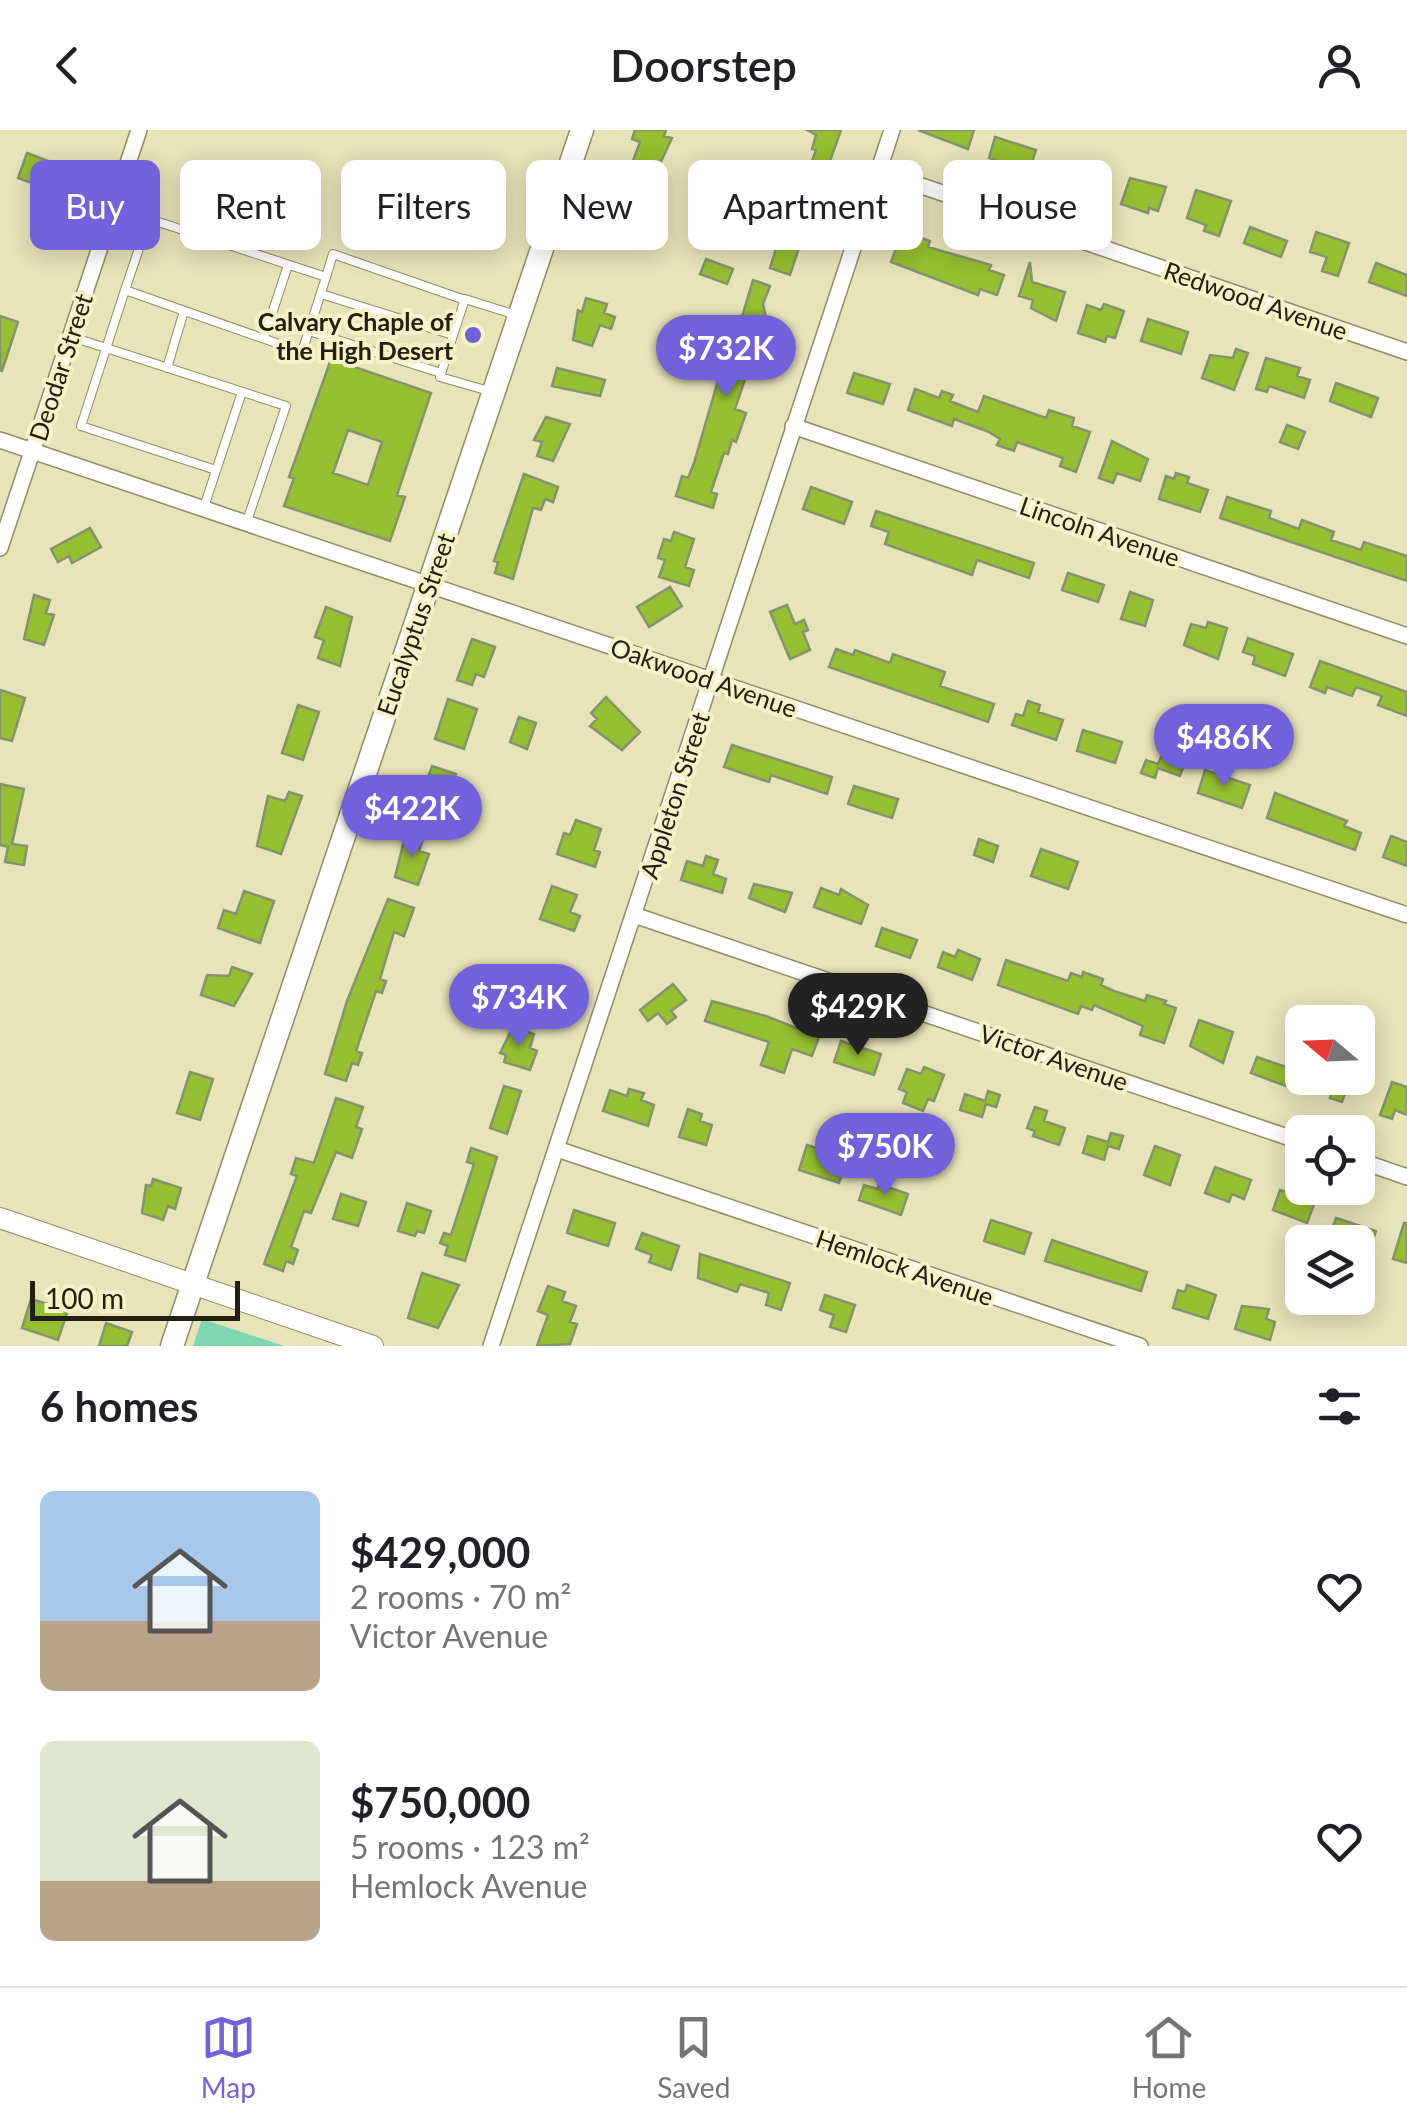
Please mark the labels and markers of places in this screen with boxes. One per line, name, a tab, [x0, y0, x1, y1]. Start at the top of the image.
place label: Calvary Chaple of the High Desert	[258, 306, 454, 365]
pin: $732K	[656, 315, 796, 400]
marker: Calvary Chaple of the High Desert	[462, 324, 484, 346]
pin: $486K	[1154, 704, 1294, 789]
pin: $422K	[342, 775, 482, 860]
pin: $734K	[449, 964, 589, 1049]
pin: $429K	[788, 973, 928, 1058]
pin: $750K	[815, 1113, 955, 1198]

